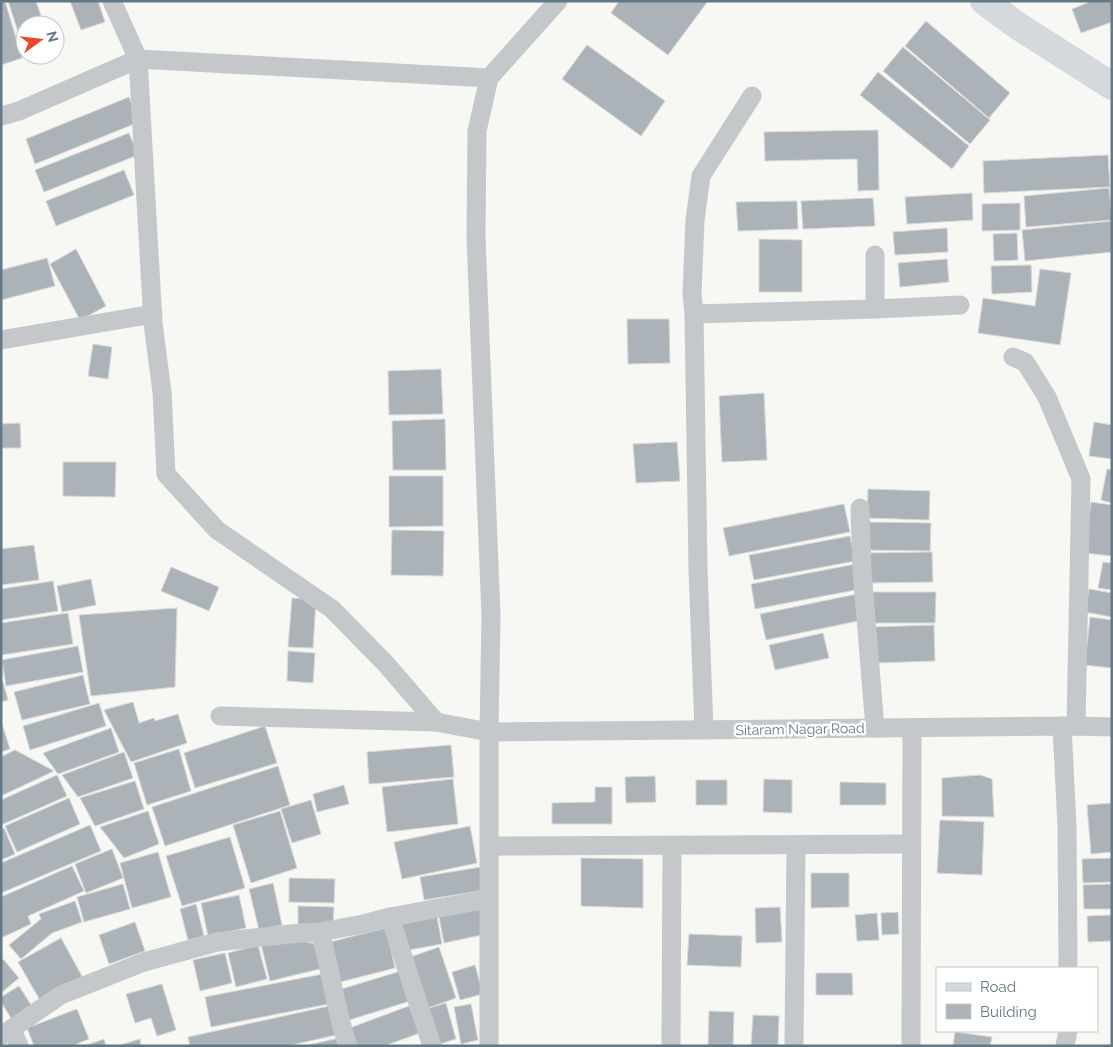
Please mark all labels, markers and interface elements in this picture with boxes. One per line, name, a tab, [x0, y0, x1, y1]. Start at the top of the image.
north arrow	[15, 15, 65, 65]
text: N	[43, 29, 62, 44]
street label: Sitaram Nagar Road	[735, 720, 865, 738]
legend	[936, 967, 1098, 1032]
text: Road	[980, 978, 1016, 996]
text: Building	[980, 1003, 1037, 1021]

